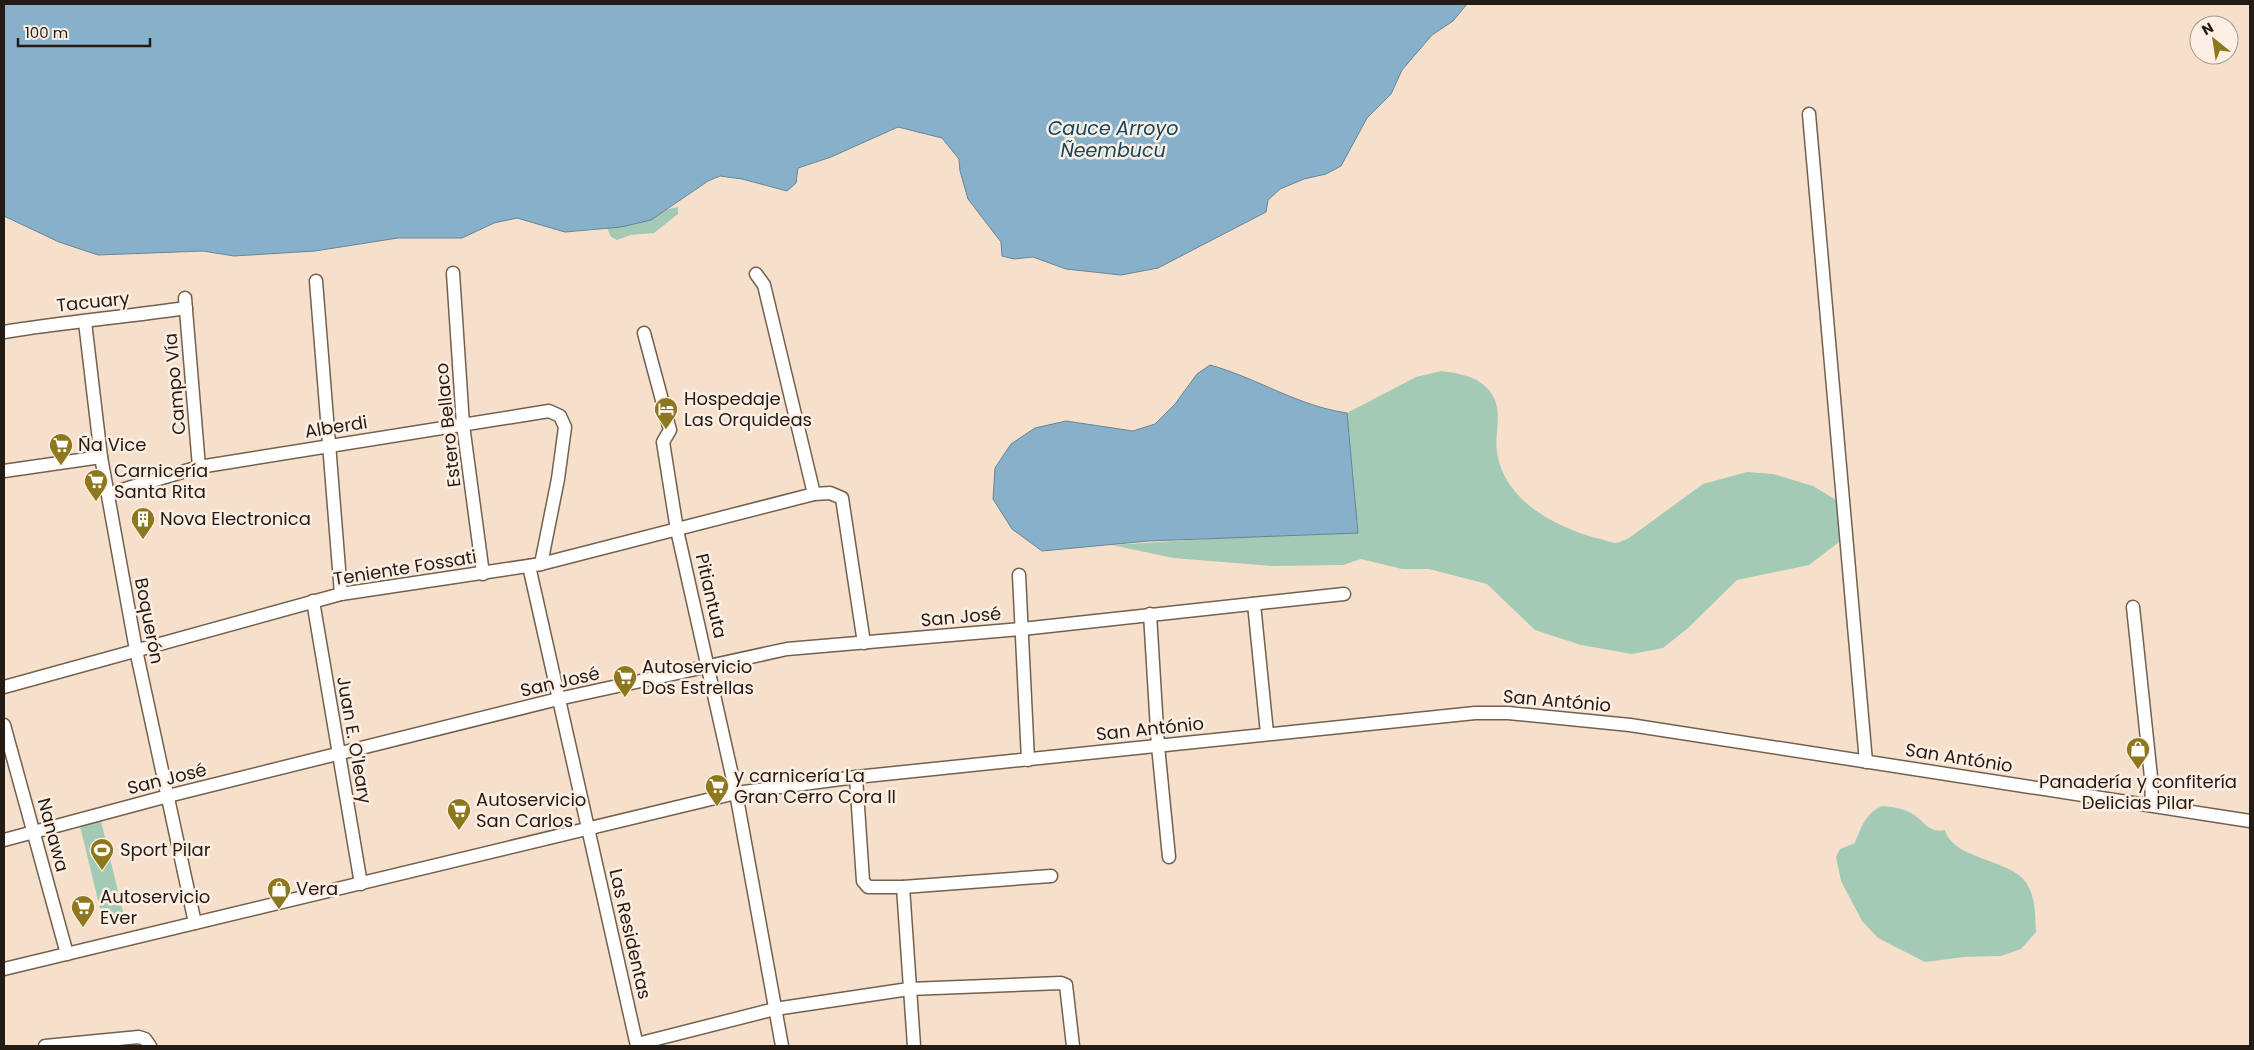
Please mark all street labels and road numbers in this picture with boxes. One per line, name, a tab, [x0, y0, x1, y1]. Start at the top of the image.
street label: Tacuary	[55, 285, 131, 318]
street label: Campo Vía	[158, 332, 191, 436]
street label: Estero Bellaco	[429, 362, 466, 489]
street label: Alberdi	[303, 409, 369, 444]
street label: Teniente Fossati	[332, 544, 478, 591]
street label: Pitiantuta	[690, 551, 733, 641]
street label: Boquerón	[129, 576, 170, 666]
street label: San José	[920, 601, 1002, 632]
street label: San José	[518, 660, 602, 703]
street label: Juan E. O'leary	[331, 674, 378, 806]
street label: San António	[1502, 683, 1612, 718]
street label: San António	[1095, 710, 1205, 747]
street label: San António	[1904, 737, 2014, 778]
street label: San José	[125, 757, 209, 800]
street label: Nanawa	[32, 795, 75, 875]
street label: Las Residentas	[603, 866, 658, 1002]

